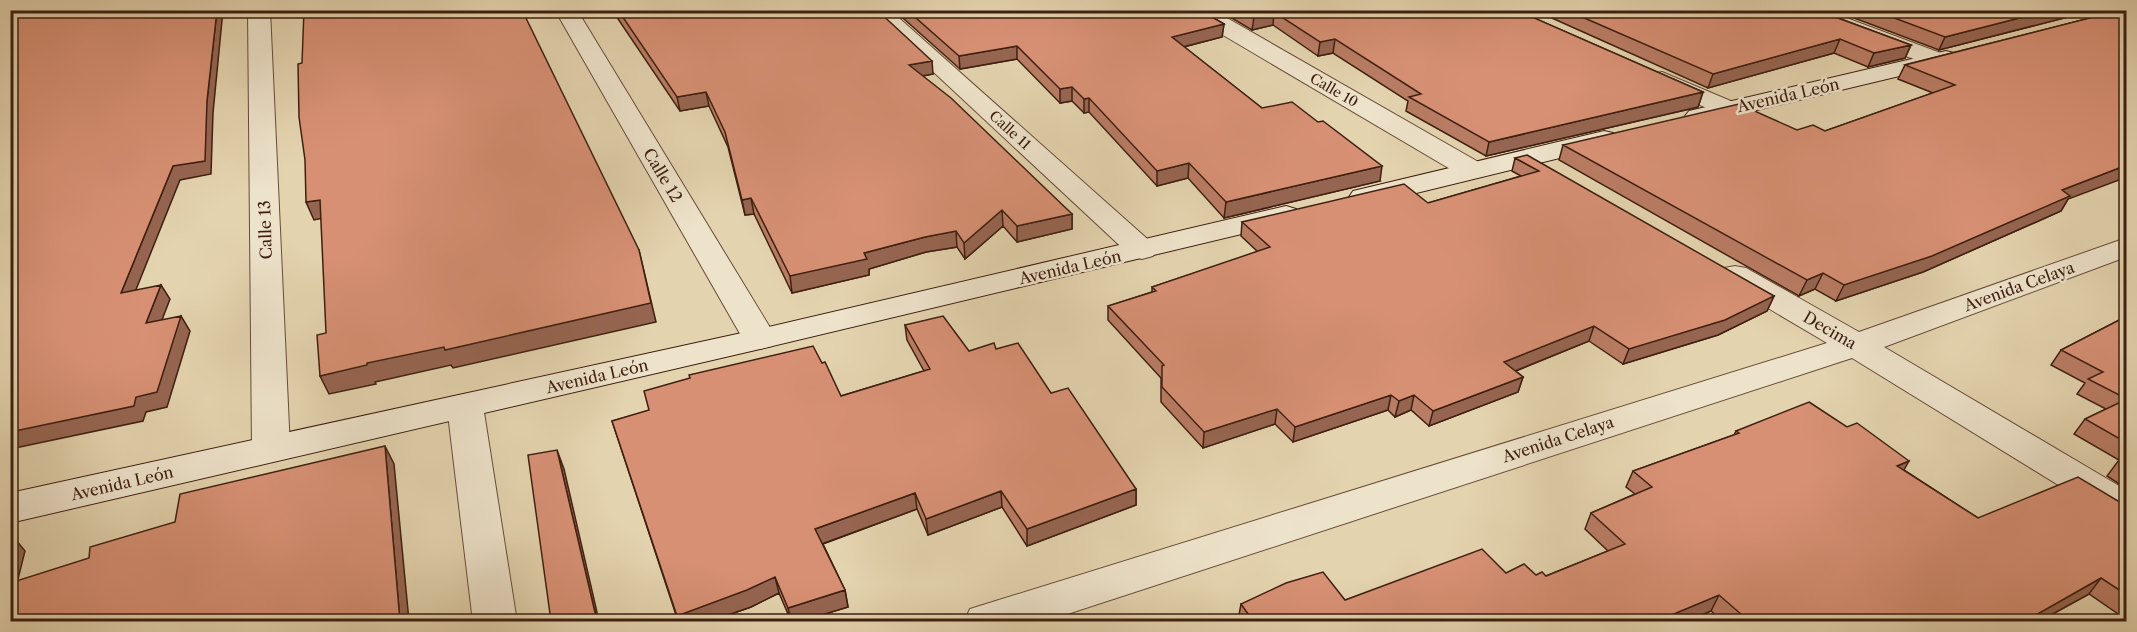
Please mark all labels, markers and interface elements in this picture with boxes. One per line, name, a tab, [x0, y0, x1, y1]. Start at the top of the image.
street label: Calle 10	[1307, 69, 1361, 111]
street label: Avenida León	[1734, 74, 1841, 117]
street label: Calle 11	[985, 107, 1035, 153]
street label: Calle 12	[639, 144, 687, 206]
street label: Calle 13	[254, 200, 276, 260]
street label: Avenida León	[1016, 246, 1123, 289]
street label: Avenida Celaya	[1960, 257, 2078, 316]
street label: Decima	[1800, 307, 1861, 354]
street label: Avenida León	[543, 355, 650, 398]
street label: Avenida Celaya	[1499, 411, 1617, 467]
street label: Avenida León	[68, 462, 175, 505]

